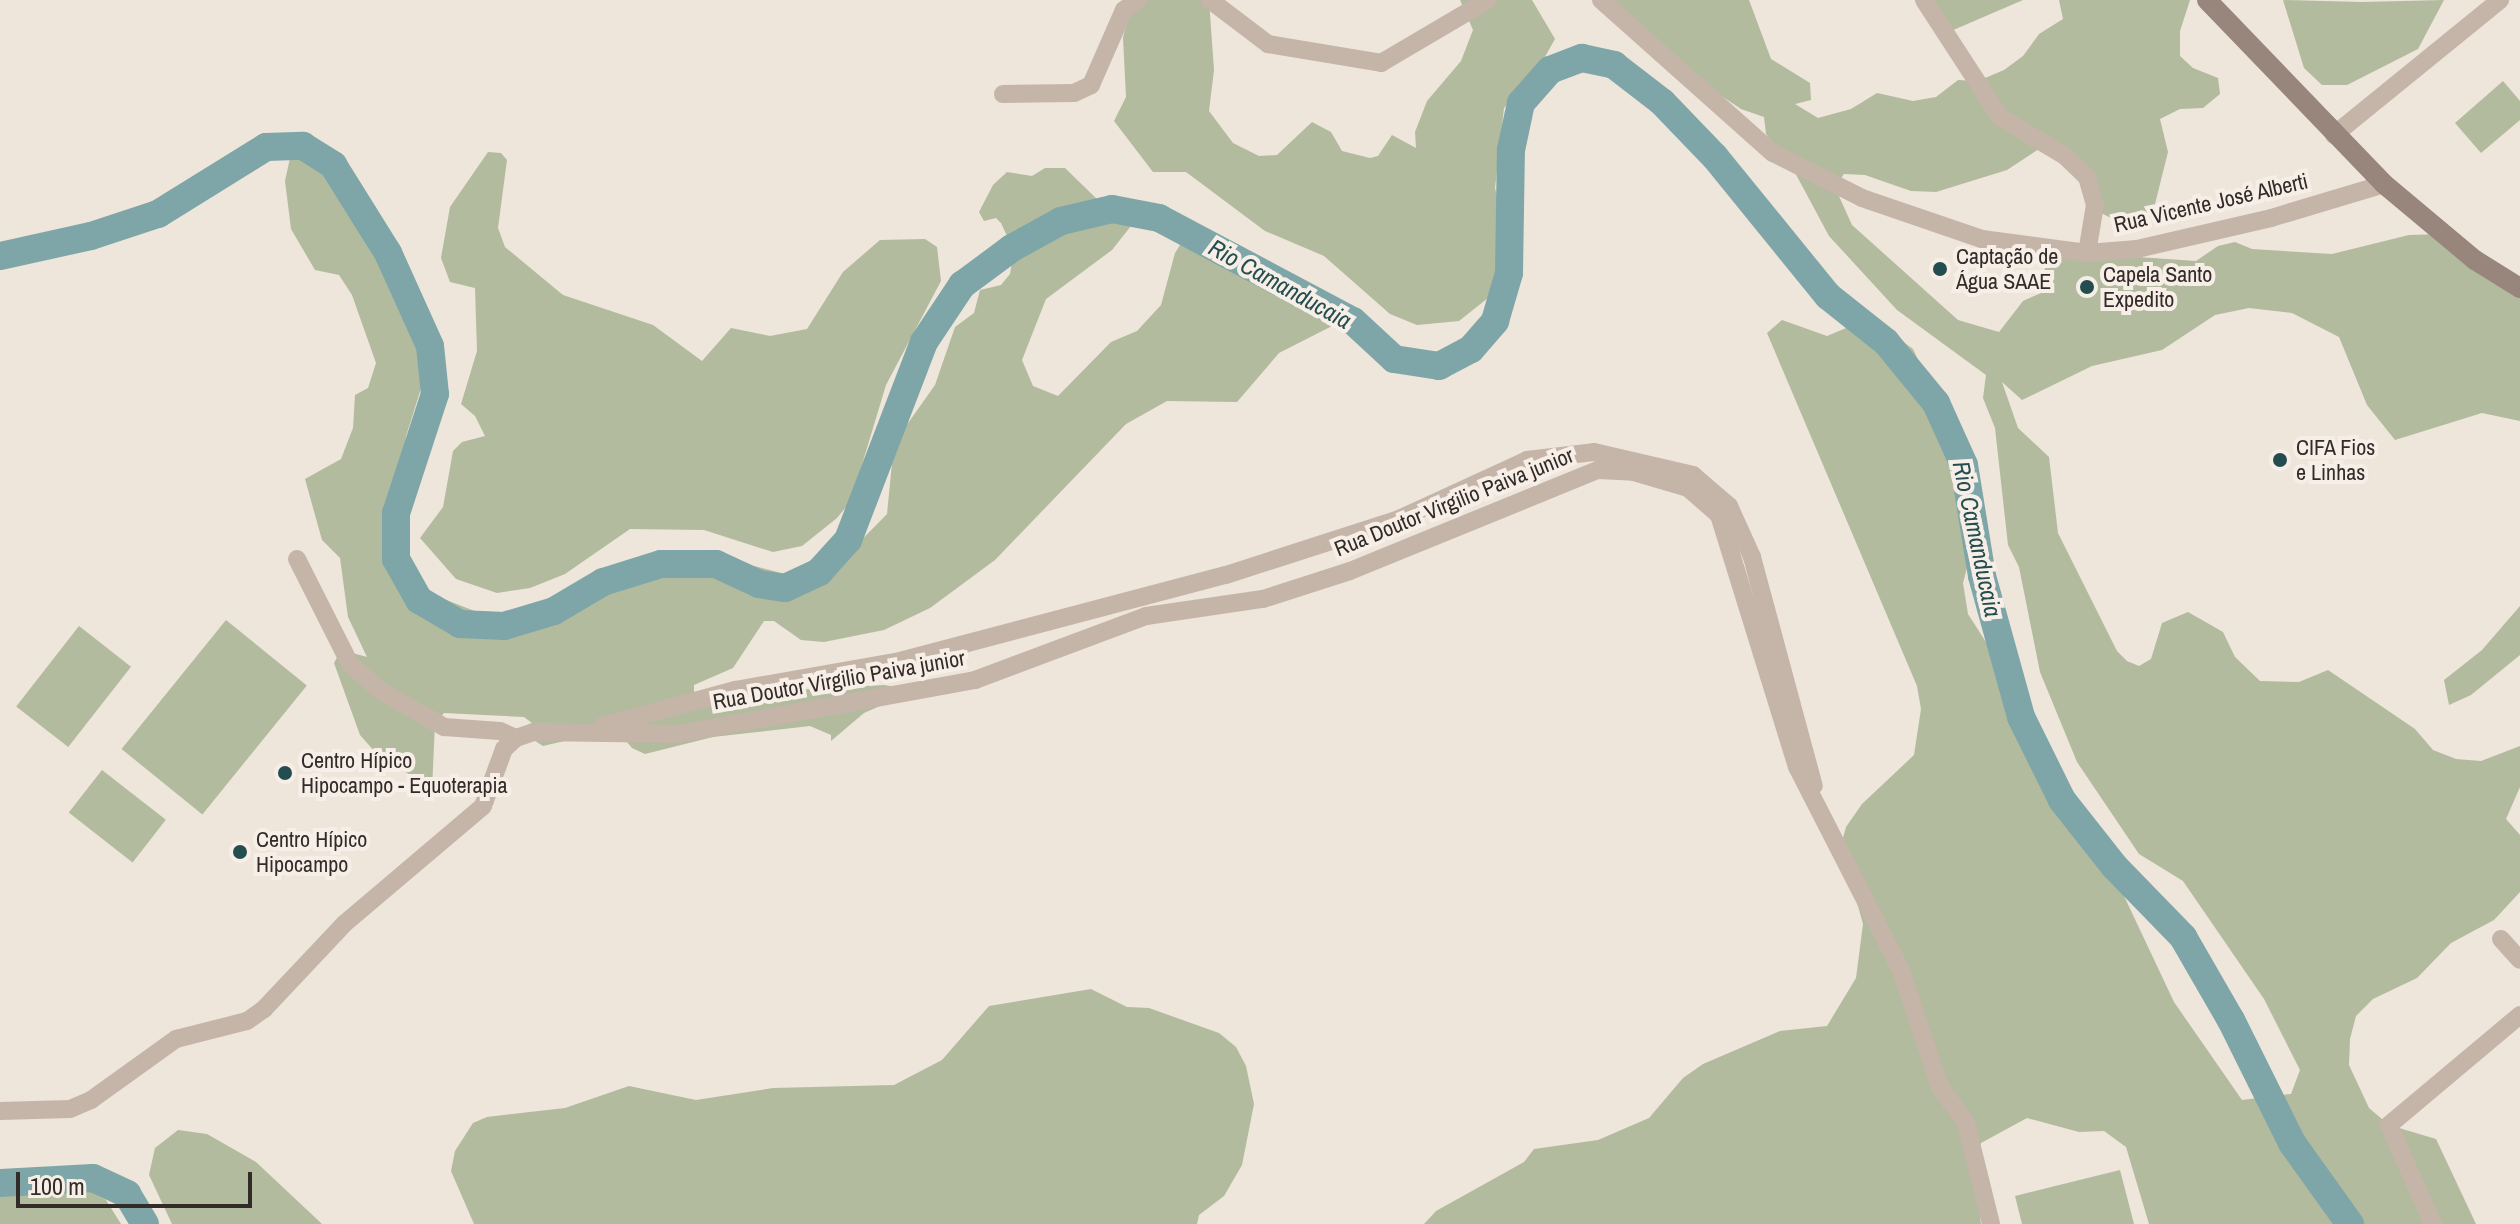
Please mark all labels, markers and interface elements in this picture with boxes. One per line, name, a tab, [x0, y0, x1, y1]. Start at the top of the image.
street label: Rua Vicente José Alberti	[2111, 168, 2311, 238]
water label: Rio Camanducaia	[1204, 233, 1356, 335]
place label: Captação de Água SAAE	[1956, 243, 2058, 294]
marker: Captação de Água SAAE	[1931, 260, 1949, 278]
place label: Capela Santo Expedito	[2103, 261, 2212, 312]
marker: Capela Santo Expedito	[2078, 278, 2096, 296]
place label: CIFA Fios e Linhas	[2296, 434, 2376, 486]
street label: Rua Doutor Virgilio Paiva junior	[1331, 442, 1577, 562]
marker: CIFA Fios e Linhas	[2271, 451, 2289, 469]
water label: Rio Camanducaia	[1946, 458, 2008, 620]
street label: Rua Doutor Virgilio Paiva junior	[711, 645, 967, 715]
place label: Centro Hípico Hipocampo - Equoterapia	[301, 747, 508, 798]
marker: Centro Hípico Hipocampo - Equoterapia	[276, 764, 294, 782]
place label: Centro Hípico Hipocampo	[256, 826, 367, 878]
marker: Centro Hípico Hipocampo	[231, 843, 249, 861]
scale bar	[20, 1156, 256, 1206]
text: 100 m	[30, 1170, 85, 1202]

